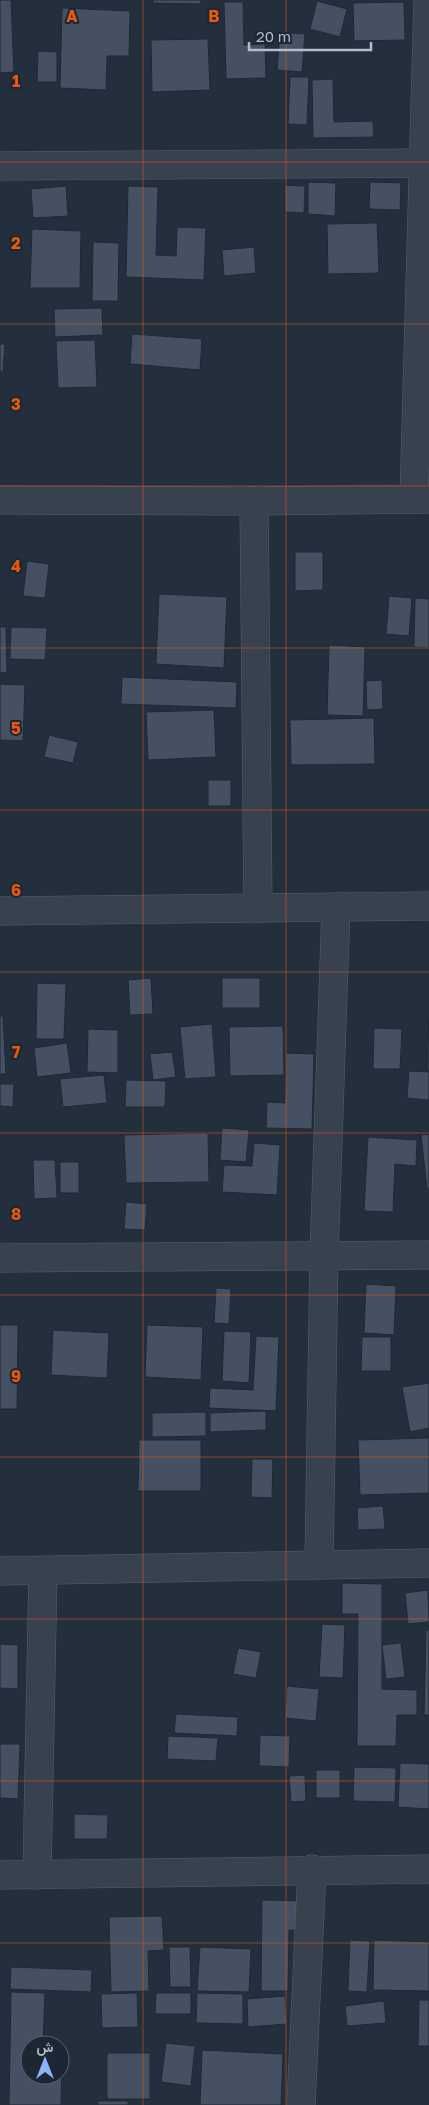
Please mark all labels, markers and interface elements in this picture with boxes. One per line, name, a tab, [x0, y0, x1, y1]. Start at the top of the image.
text: A	[66, 6, 78, 26]
text: B	[208, 6, 220, 26]
scale bar	[249, 20, 372, 52]
text: 20 m	[256, 27, 291, 45]
text: 1	[12, 71, 20, 91]
text: 2	[11, 233, 21, 253]
text: 3	[11, 394, 21, 414]
text: 4	[11, 556, 21, 576]
text: 5	[11, 718, 21, 738]
text: 6	[11, 880, 21, 900]
text: 7	[12, 1042, 21, 1062]
text: 8	[11, 1204, 21, 1224]
text: 9	[11, 1366, 21, 1386]
north arrow	[20, 2035, 70, 2085]
text: ش	[37, 2038, 54, 2056]

